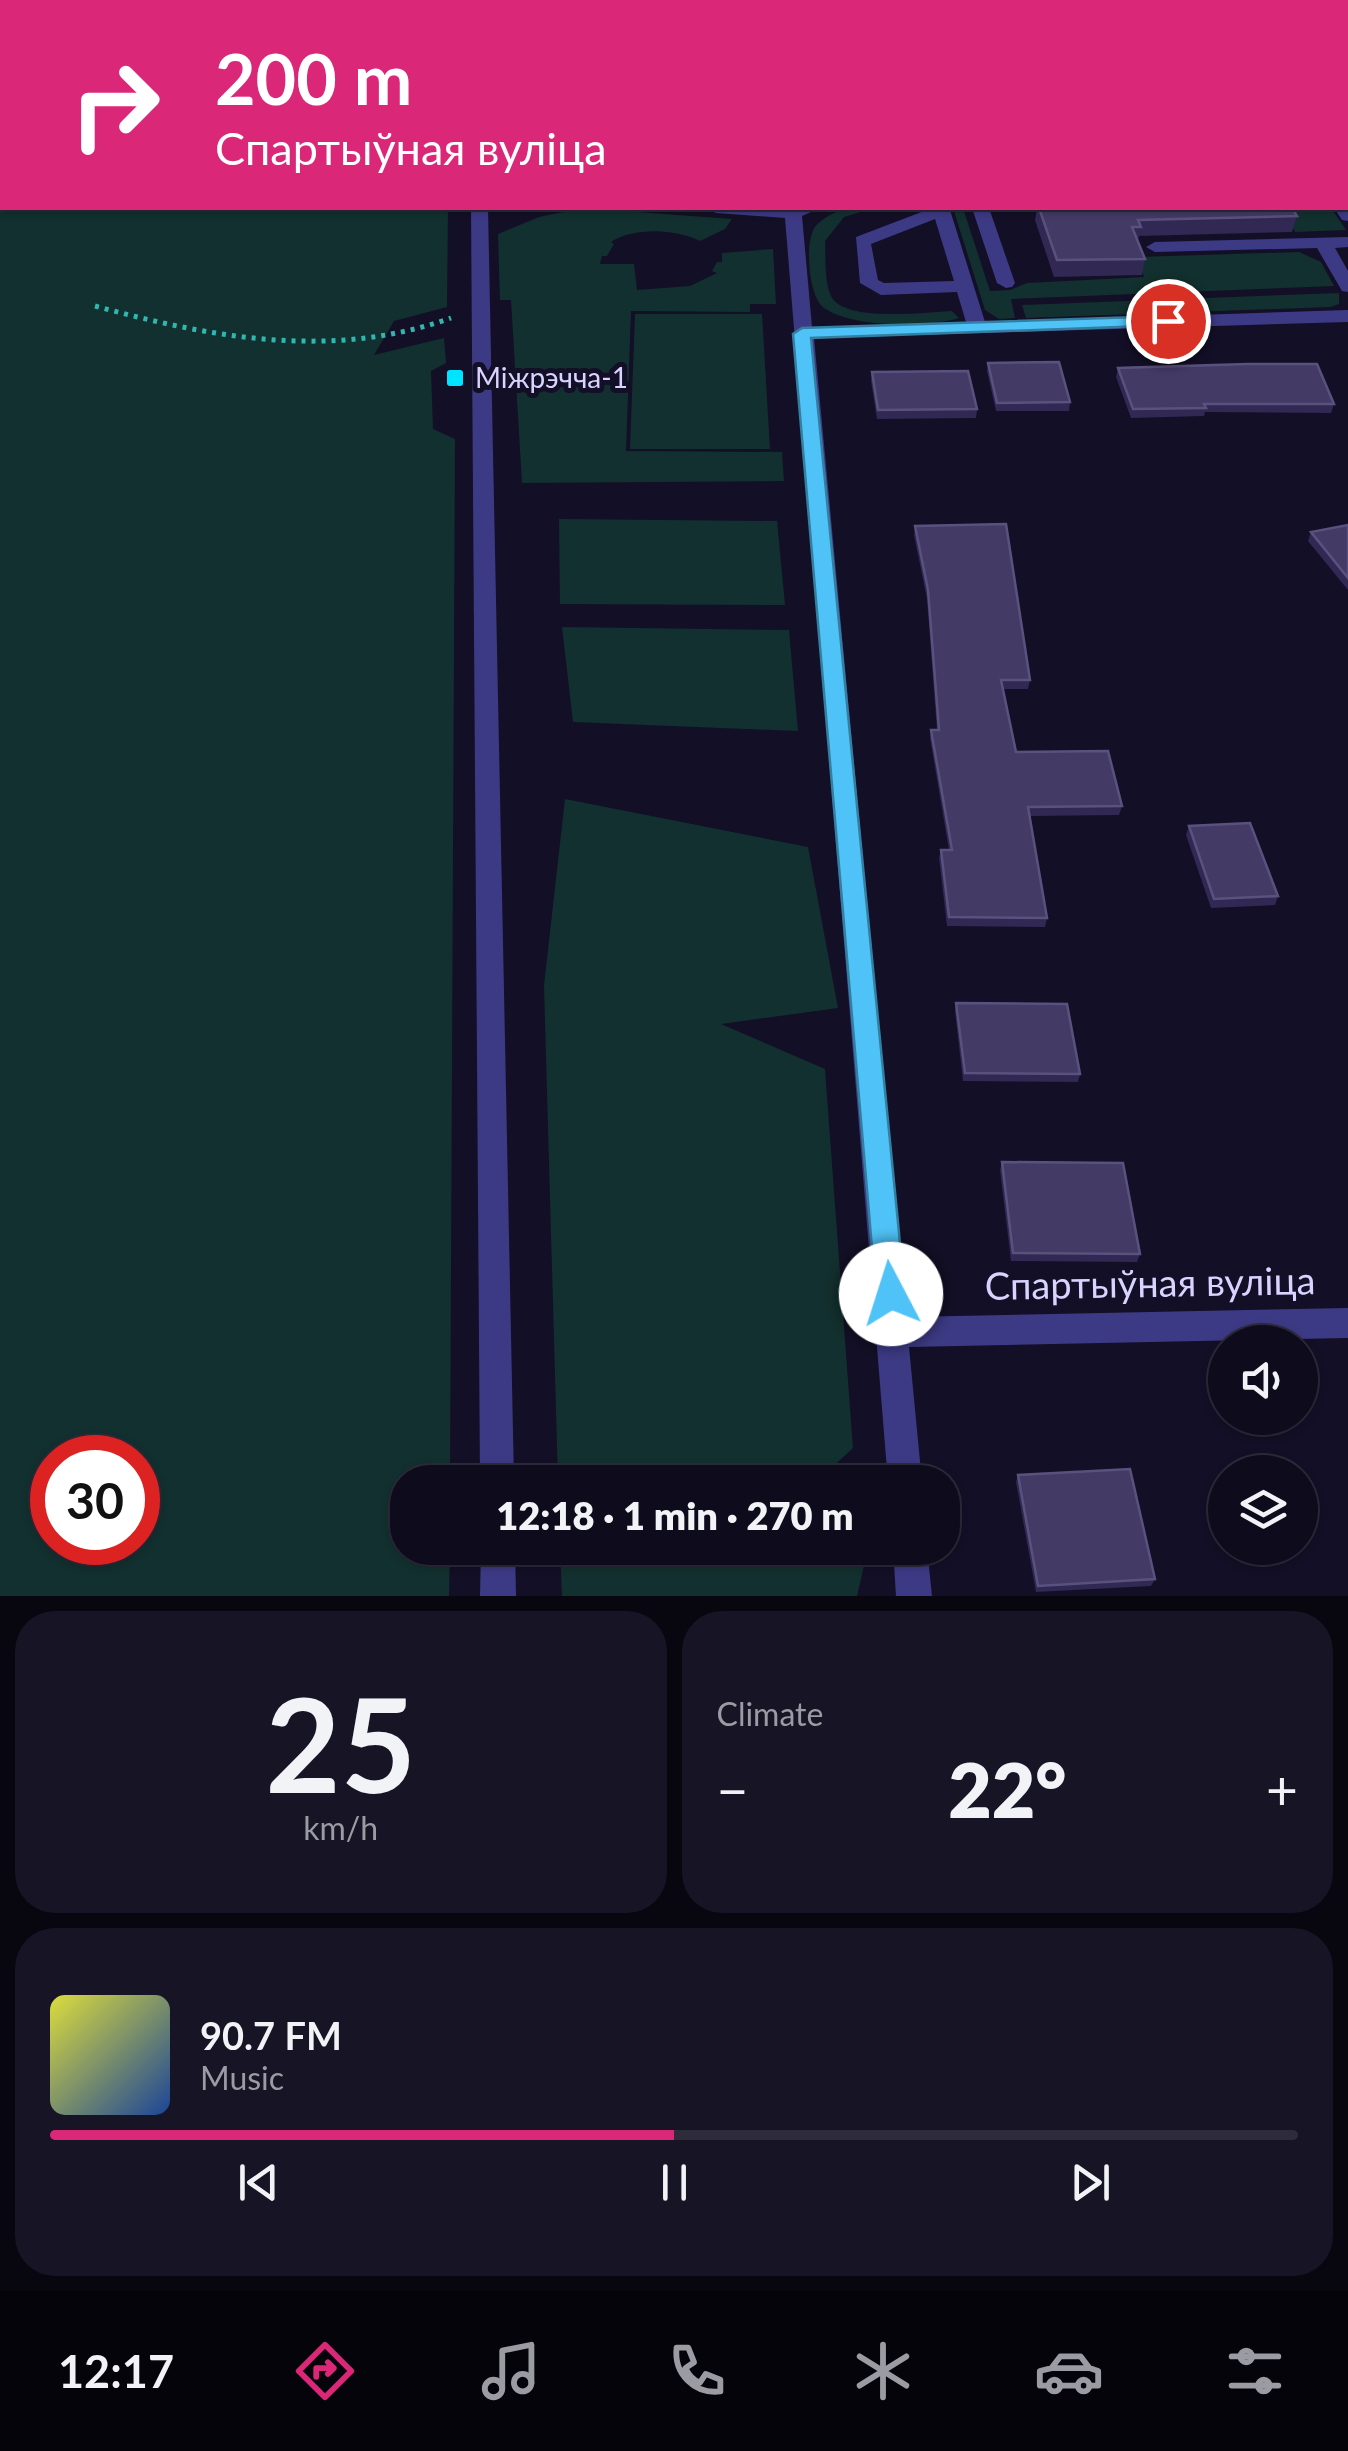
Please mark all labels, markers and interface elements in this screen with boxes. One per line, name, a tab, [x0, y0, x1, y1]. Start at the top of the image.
text: 200 m	[215, 36, 412, 120]
icon: right	[50, 40, 180, 170]
text: Спартыўная вуліца	[215, 121, 607, 175]
pin	[1126, 279, 1211, 364]
icon: arrive	[1141, 294, 1196, 349]
place label: Міжрэчча-1	[475, 360, 628, 394]
marker: Міжрэчча-1	[444, 367, 466, 389]
position arrow	[839, 1242, 943, 1346]
street label: Спартыўная вуліца	[984, 1256, 1316, 1308]
map controls	[1208, 1325, 1318, 1565]
button: sound	[1208, 1325, 1318, 1435]
speed limit sign: 30	[30, 1435, 160, 1565]
button: layers	[1208, 1455, 1318, 1565]
text: 12:18 · 1 min · 270 m	[496, 1492, 854, 1538]
text: 25	[265, 1665, 416, 1821]
text: Climate	[717, 1694, 823, 1733]
text: 22°	[948, 1744, 1066, 1834]
text: −	[717, 1756, 748, 1822]
text: +	[1266, 1756, 1298, 1822]
text: km/h	[303, 1808, 378, 1847]
text: 90.7 FM	[200, 2012, 342, 2058]
text: Music	[200, 2058, 284, 2097]
icon: previous	[231, 2155, 286, 2210]
icon: pause	[647, 2155, 702, 2210]
icon: next	[1063, 2155, 1118, 2210]
icon: directions	[290, 2336, 360, 2406]
icon: music	[476, 2336, 546, 2406]
icon: phone	[662, 2336, 732, 2406]
icon: climate	[848, 2336, 918, 2406]
icon: car	[1034, 2336, 1104, 2406]
icon: filters	[1220, 2336, 1290, 2406]
text: 12:17	[58, 2344, 174, 2398]

